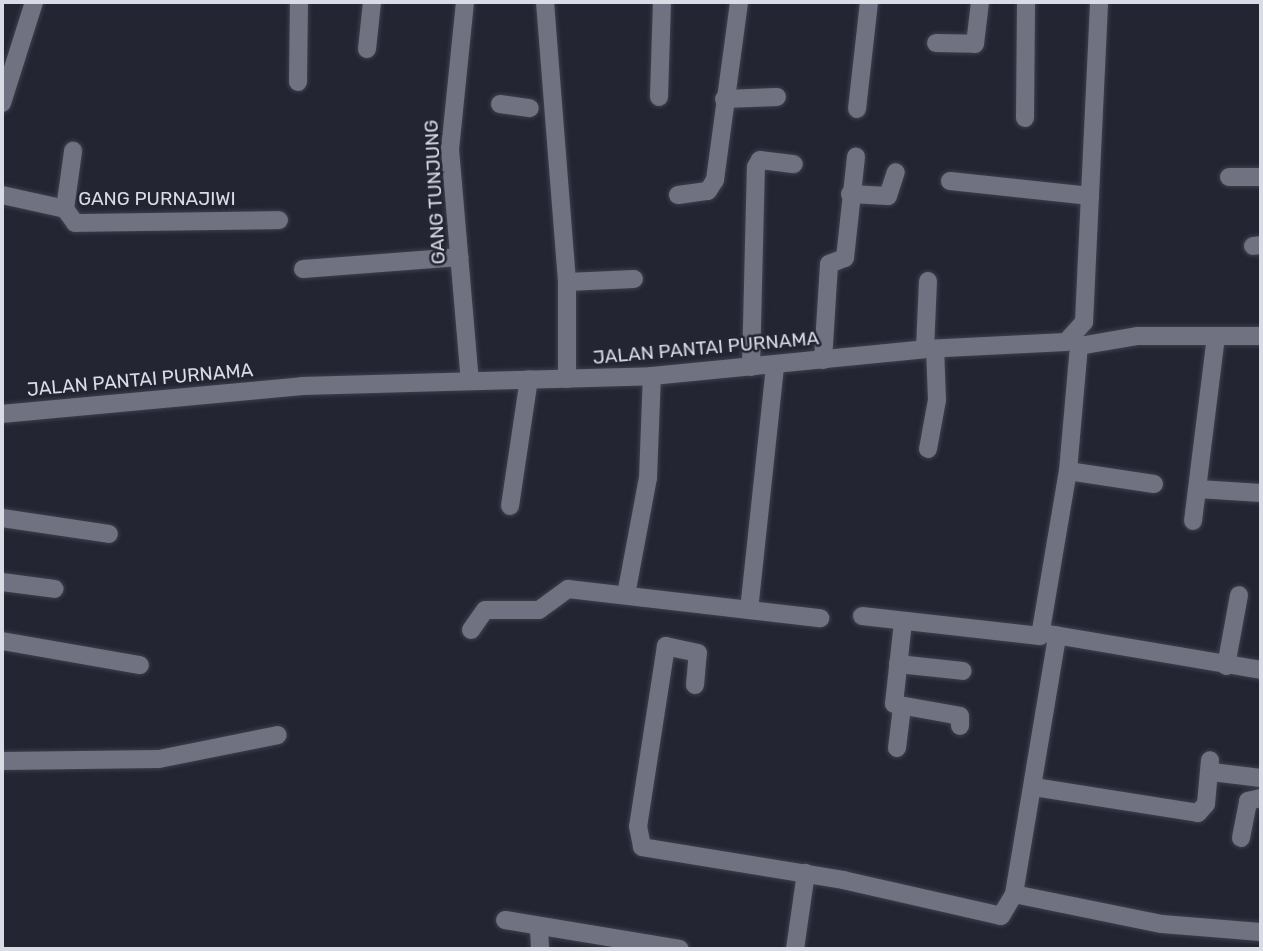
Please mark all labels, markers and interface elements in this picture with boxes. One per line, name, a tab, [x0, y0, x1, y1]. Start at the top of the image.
street label: GANG TUNJUNG	[420, 119, 450, 265]
street label: GANG PURNAJIWI	[78, 188, 236, 210]
street label: JALAN PANTAI PURNAMA	[592, 327, 820, 369]
street label: JALAN PANTAI PURNAMA	[26, 359, 254, 401]

